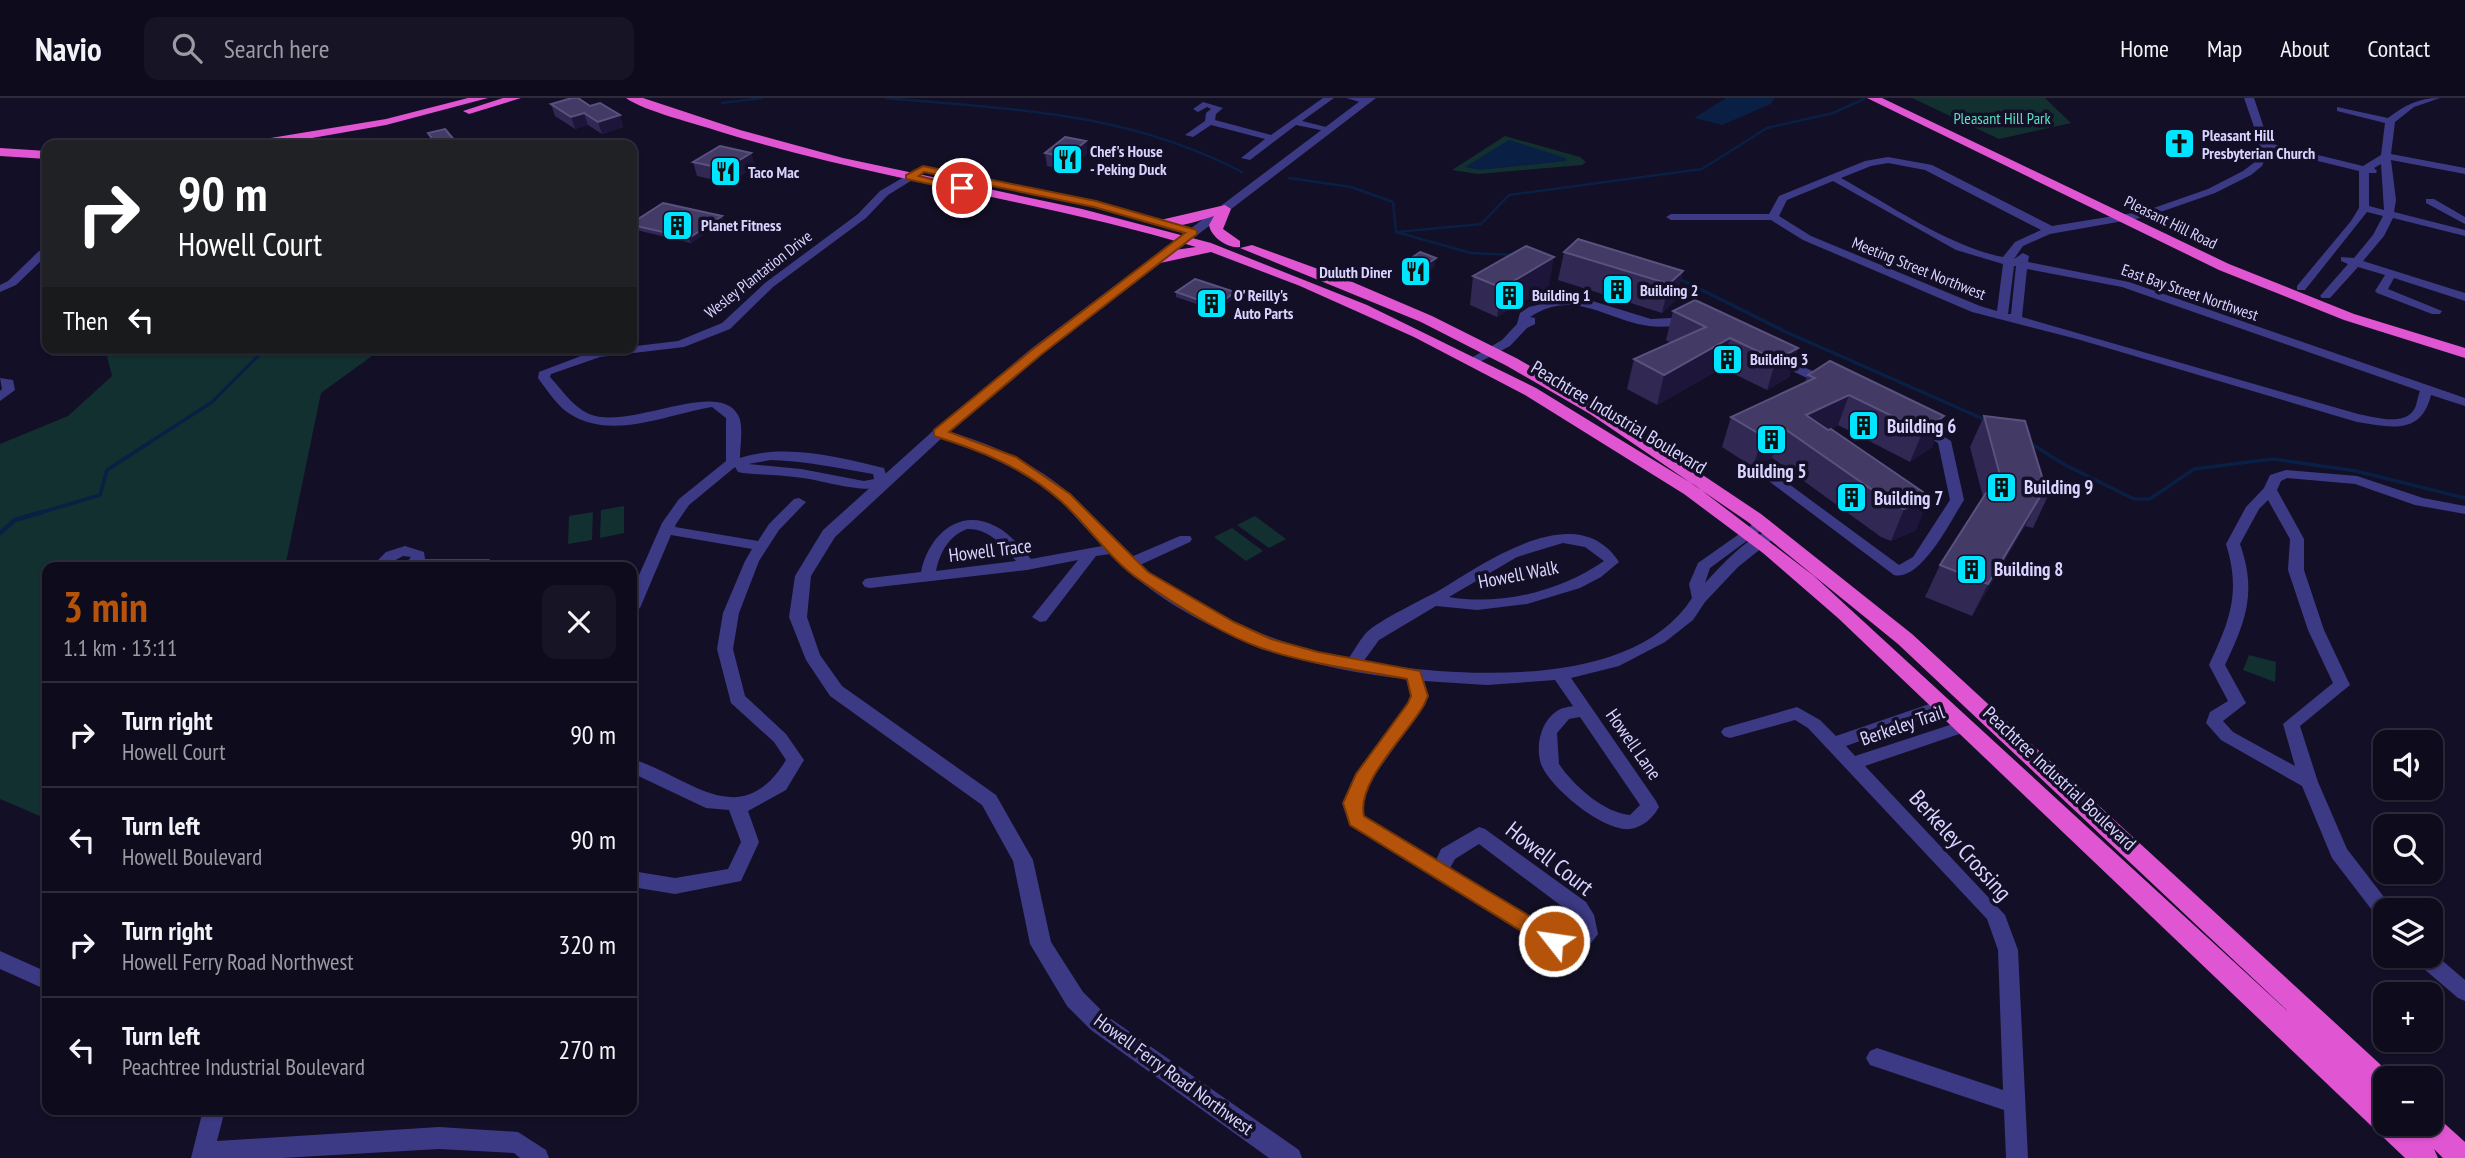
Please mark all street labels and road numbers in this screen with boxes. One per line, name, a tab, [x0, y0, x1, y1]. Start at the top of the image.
street label: Pleasant Hill Road	[2121, 191, 2221, 253]
street label: Wesley Plantation Drive	[700, 226, 816, 322]
street label: Meeting Street Northwest	[1849, 232, 1989, 304]
street label: East Bay Street Northwest	[2119, 259, 2262, 325]
street label: Peachtree Industrial Boulevard	[1527, 355, 1711, 479]
street label: Howell Trace	[947, 533, 1033, 567]
street label: Howell Walk	[1476, 554, 1561, 594]
street label: Berkeley Trail	[1857, 699, 1948, 751]
street label: Peachtree Industrial Boulevard	[1978, 701, 2142, 855]
street label: Howell Lane	[1601, 704, 1667, 784]
street label: Berkeley Crossing	[1904, 784, 2018, 906]
street label: Howell Court	[1500, 815, 1600, 902]
street label: Howell Ferry Road Northwest	[1090, 1008, 1259, 1140]

